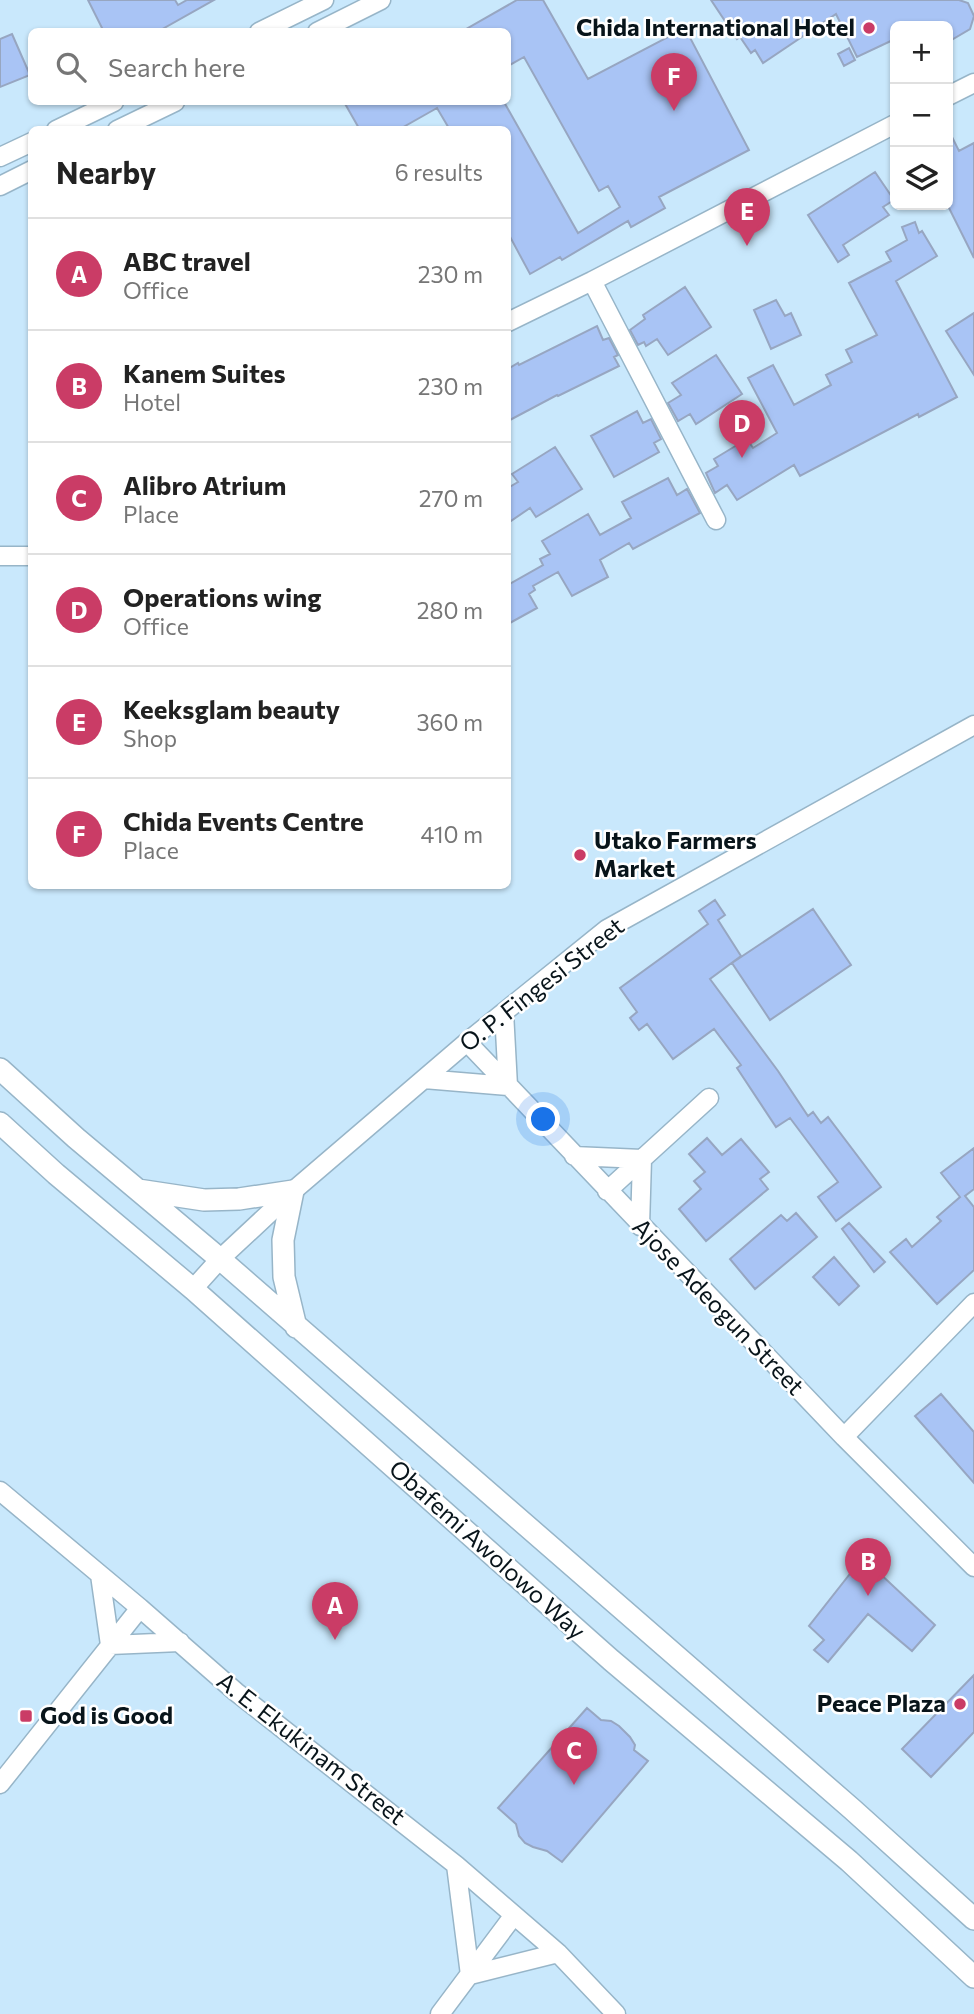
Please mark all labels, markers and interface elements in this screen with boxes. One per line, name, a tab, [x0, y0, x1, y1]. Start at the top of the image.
place label: Chida International Hotel	[576, 12, 855, 41]
marker: Chida International Hotel	[861, 20, 877, 36]
map controls	[890, 21, 953, 210]
button: +	[890, 21, 953, 84]
search box	[28, 28, 511, 105]
icon: search	[52, 48, 90, 86]
text: Search here	[108, 51, 246, 82]
pin: F	[651, 53, 697, 111]
button: −	[890, 84, 953, 147]
button: layers	[890, 147, 953, 210]
text: Nearby	[56, 153, 156, 190]
text: 6 results	[395, 158, 483, 186]
pin: E	[724, 188, 770, 246]
text: ABC travel	[123, 245, 251, 276]
text: A	[71, 260, 87, 288]
text: 230 m	[418, 260, 483, 288]
text: Office	[123, 276, 189, 304]
text: Kanem Suites	[123, 357, 286, 388]
text: B	[71, 372, 87, 400]
text: 230 m	[418, 372, 483, 400]
text: Hotel	[123, 388, 181, 416]
pin: D	[719, 400, 765, 458]
text: Alibro Atrium	[123, 469, 286, 500]
text: C	[71, 484, 87, 512]
text: 270 m	[419, 484, 483, 512]
text: Place	[123, 500, 179, 528]
text: Operations wing	[123, 581, 321, 612]
text: D	[71, 596, 87, 624]
text: 280 m	[417, 596, 483, 624]
text: Office	[123, 612, 189, 640]
text: Keeksglam beauty	[123, 693, 340, 724]
text: E	[72, 708, 86, 736]
text: 360 m	[416, 708, 483, 736]
text: Shop	[123, 724, 177, 752]
text: Chida Events Centre	[123, 805, 364, 836]
text: F	[72, 820, 86, 848]
text: 410 m	[421, 820, 483, 848]
place label: Utako Farmers Market	[594, 825, 757, 882]
text: Place	[123, 836, 179, 864]
marker: Utako Farmers Market	[572, 847, 588, 863]
street label: O. P. Fingesi Street	[453, 911, 629, 1057]
your location	[526, 1102, 560, 1136]
street label: Ajose Adeogun Street	[627, 1212, 811, 1400]
street label: Obafemi Awolowo Way	[384, 1453, 592, 1645]
pin: B	[845, 1538, 891, 1596]
pin: A	[312, 1582, 358, 1640]
street label: A. E. Ekukinam Street	[212, 1665, 412, 1830]
place label: Peace Plaza	[817, 1688, 946, 1717]
marker: Peace Plaza	[952, 1696, 968, 1712]
place label: God is Good	[40, 1700, 173, 1729]
marker: God is Good	[18, 1708, 34, 1724]
pin: C	[551, 1727, 597, 1785]

